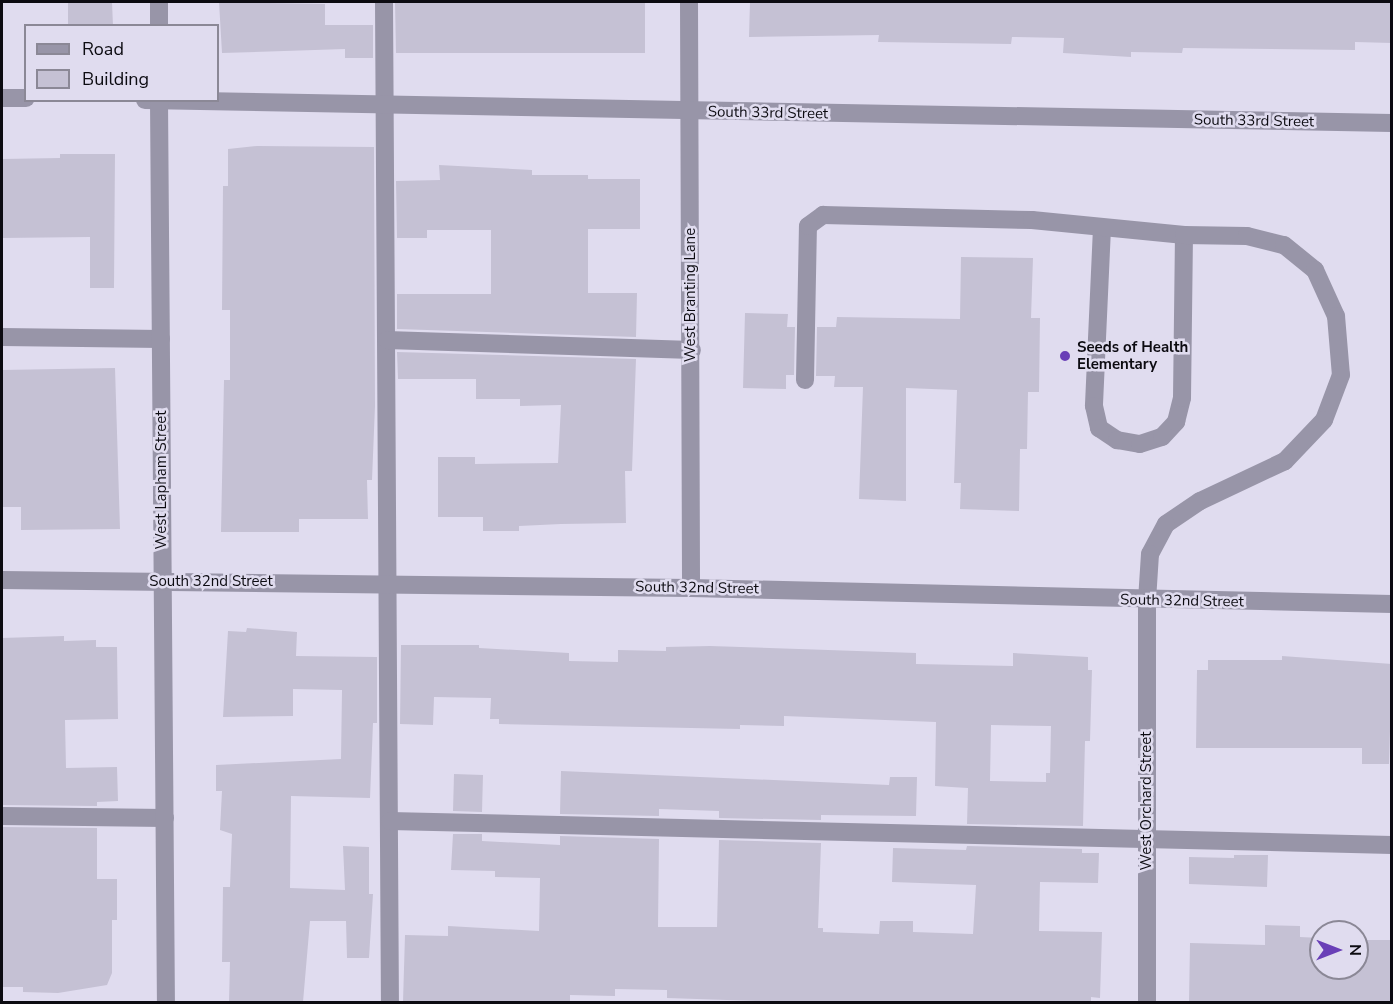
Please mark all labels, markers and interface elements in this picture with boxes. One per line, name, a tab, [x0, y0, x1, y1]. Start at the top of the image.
legend	[24, 24, 219, 102]
text: Road	[82, 37, 124, 61]
text: Building	[82, 67, 149, 91]
street label: South 33rd Street	[708, 103, 828, 123]
street label: South 33rd Street	[1194, 111, 1314, 131]
street label: West Branting Lane	[682, 228, 700, 362]
place label: Seeds of Health Elementary	[1077, 338, 1188, 373]
marker: Seeds of Health Elementary	[1058, 349, 1072, 363]
street label: West Lapham Street	[153, 411, 171, 549]
street label: South 32nd Street	[149, 573, 273, 591]
street label: South 32nd Street	[635, 578, 759, 598]
street label: South 32nd Street	[1120, 591, 1244, 611]
street label: West Orchard Street	[1138, 732, 1156, 870]
north arrow	[1309, 920, 1369, 980]
text: N	[1344, 944, 1366, 956]

